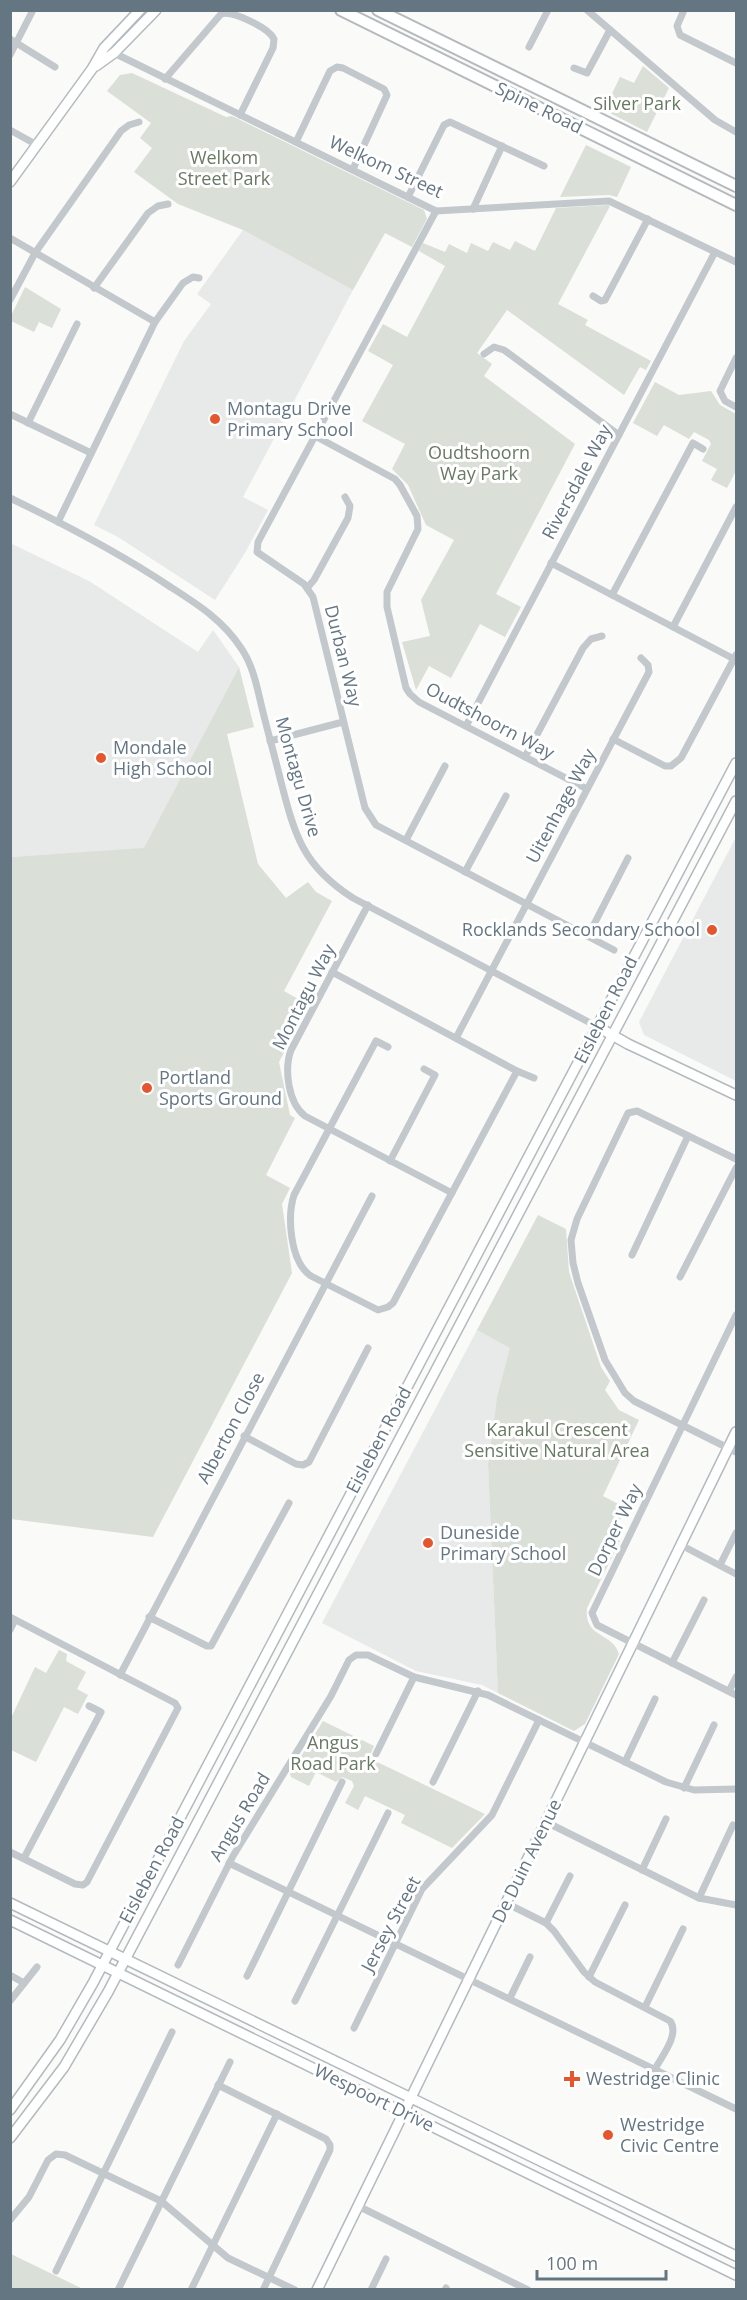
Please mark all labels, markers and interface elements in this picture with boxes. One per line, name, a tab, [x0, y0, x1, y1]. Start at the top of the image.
street label: Spine Road	[492, 76, 587, 139]
park label: Silver Park	[593, 91, 681, 115]
street label: Welkom Street	[326, 129, 447, 203]
park label: Welkom Street Park	[178, 145, 271, 190]
place label: Montagu Drive Primary School	[227, 396, 353, 441]
marker: Montagu Drive Primary School	[208, 412, 222, 426]
street label: Riversdale Way	[536, 419, 617, 543]
park label: Oudtshoorn Way Park	[428, 440, 530, 485]
street label: Durban Way	[320, 602, 368, 710]
street label: Oudtshoorn Way	[422, 676, 560, 765]
street label: Montagu Drive	[270, 714, 328, 840]
place label: Mondale High School	[113, 735, 212, 780]
street label: Uitenhage Way	[520, 743, 601, 867]
marker: Mondale High School	[94, 751, 108, 765]
place label: Rocklands Secondary School	[462, 917, 700, 941]
marker: Rocklands Secondary School	[705, 923, 719, 937]
street label: Montagu Way	[266, 939, 340, 1053]
street label: Eisleben Road	[568, 952, 642, 1067]
place label: Portland Sports Ground	[159, 1065, 282, 1110]
marker: Portland Sports Ground	[140, 1081, 154, 1095]
street label: Alberton Close	[191, 1368, 270, 1487]
street label: Eisleben Road	[340, 1382, 416, 1497]
park label: Karakul Crescent Sensitive Natural Area	[464, 1417, 650, 1462]
street label: Dorper Way	[581, 1478, 647, 1580]
place label: Duneside Primary School	[440, 1520, 566, 1565]
marker: Duneside Primary School	[421, 1536, 435, 1550]
park label: Angus Road Park	[290, 1730, 376, 1775]
street label: Angus Road	[203, 1768, 275, 1865]
street label: De Duin Avenue	[486, 1795, 566, 1926]
street label: Eisleben Road	[113, 1812, 189, 1927]
street label: Jersey Street	[354, 1872, 425, 1977]
street label: Wespoort Drive	[311, 2058, 438, 2136]
place label: Westridge Clinic	[586, 2066, 720, 2090]
marker: Westridge Clinic	[563, 2070, 581, 2088]
place label: Westridge Civic Centre	[620, 2112, 719, 2157]
marker: Westridge Civic Centre	[601, 2128, 615, 2142]
scale bar	[537, 2243, 666, 2281]
text: 100 m	[546, 2251, 598, 2275]

